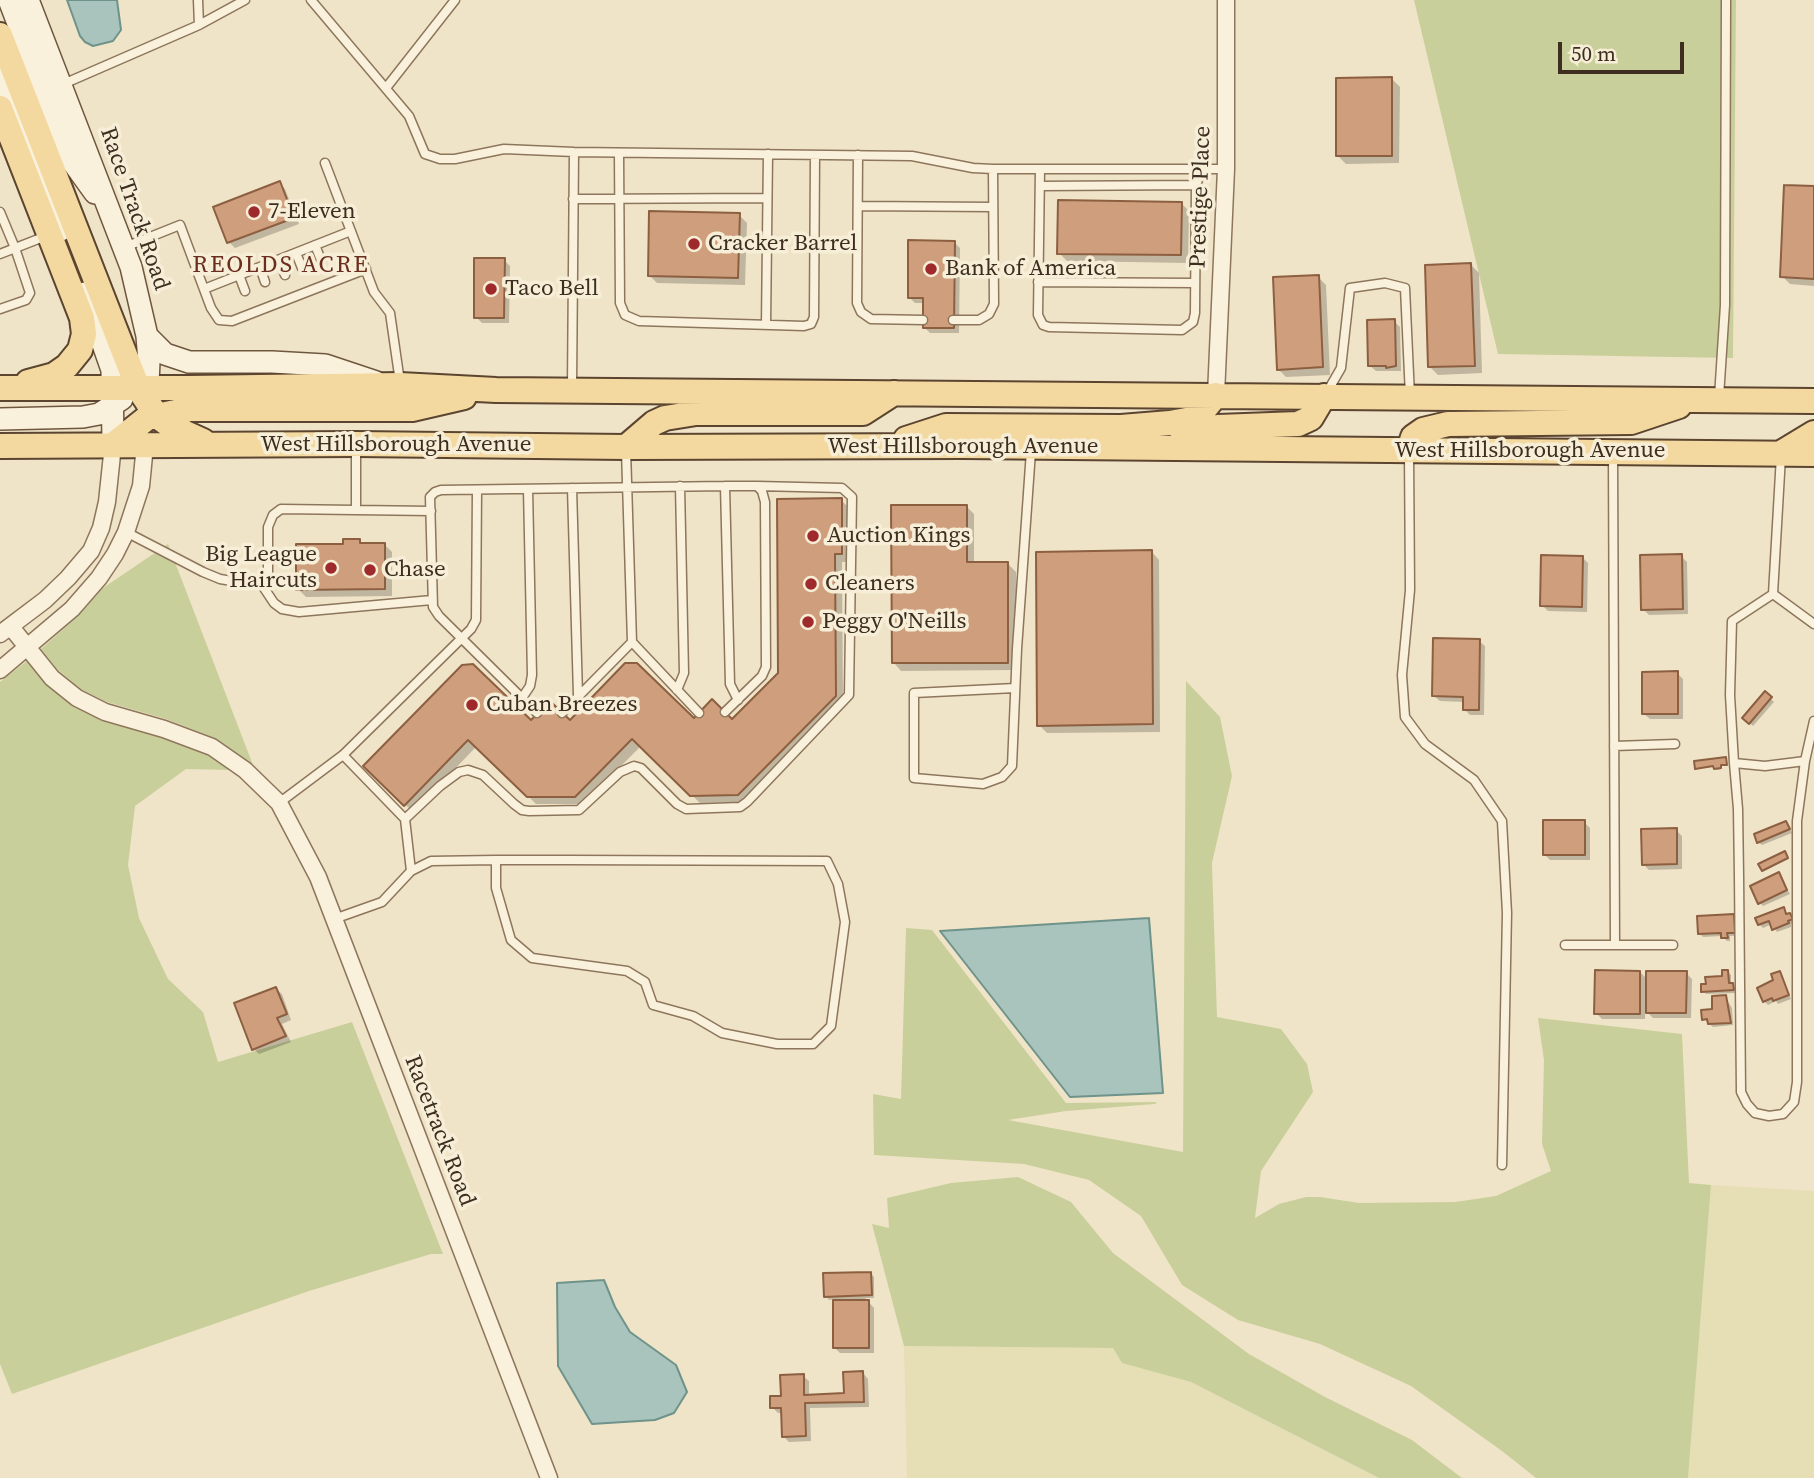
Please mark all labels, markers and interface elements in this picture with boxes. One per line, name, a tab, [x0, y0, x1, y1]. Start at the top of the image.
scale bar	[1562, 28, 1688, 72]
text: 50 m	[1571, 39, 1616, 68]
street label: Race Track Road	[93, 124, 175, 294]
street label: Prestige Place	[1185, 125, 1217, 269]
place label: 7-Eleven	[268, 198, 356, 226]
marker: 7-Eleven	[246, 204, 262, 220]
place label: Cracker Barrel	[708, 230, 857, 258]
marker: Cracker Barrel	[686, 236, 702, 252]
district label: REOLDS ACRE	[194, 252, 368, 280]
place label: Bank of America	[945, 255, 1116, 283]
marker: Bank of America	[923, 261, 939, 277]
place label: Taco Bell	[505, 275, 599, 303]
marker: Taco Bell	[483, 281, 499, 297]
street label: West Hillsborough Avenue	[261, 431, 531, 459]
street label: West Hillsborough Avenue	[828, 433, 1098, 461]
street label: West Hillsborough Avenue	[1395, 437, 1665, 465]
place label: Auction Kings	[827, 522, 970, 550]
marker: Auction Kings	[805, 528, 821, 544]
place label: Big League Haircuts	[205, 541, 317, 595]
place label: Chase	[384, 556, 446, 584]
marker: Big League Haircuts	[323, 560, 339, 576]
marker: Chase	[362, 562, 378, 578]
place label: Cleaners	[825, 570, 915, 598]
marker: Cleaners	[803, 576, 819, 592]
place label: Peggy O'Neills	[822, 608, 966, 636]
marker: Peggy O'Neills	[800, 614, 816, 630]
place label: Cuban Breezes	[486, 691, 637, 719]
marker: Cuban Breezes	[464, 697, 480, 713]
street label: Racetrack Road	[398, 1052, 480, 1210]

